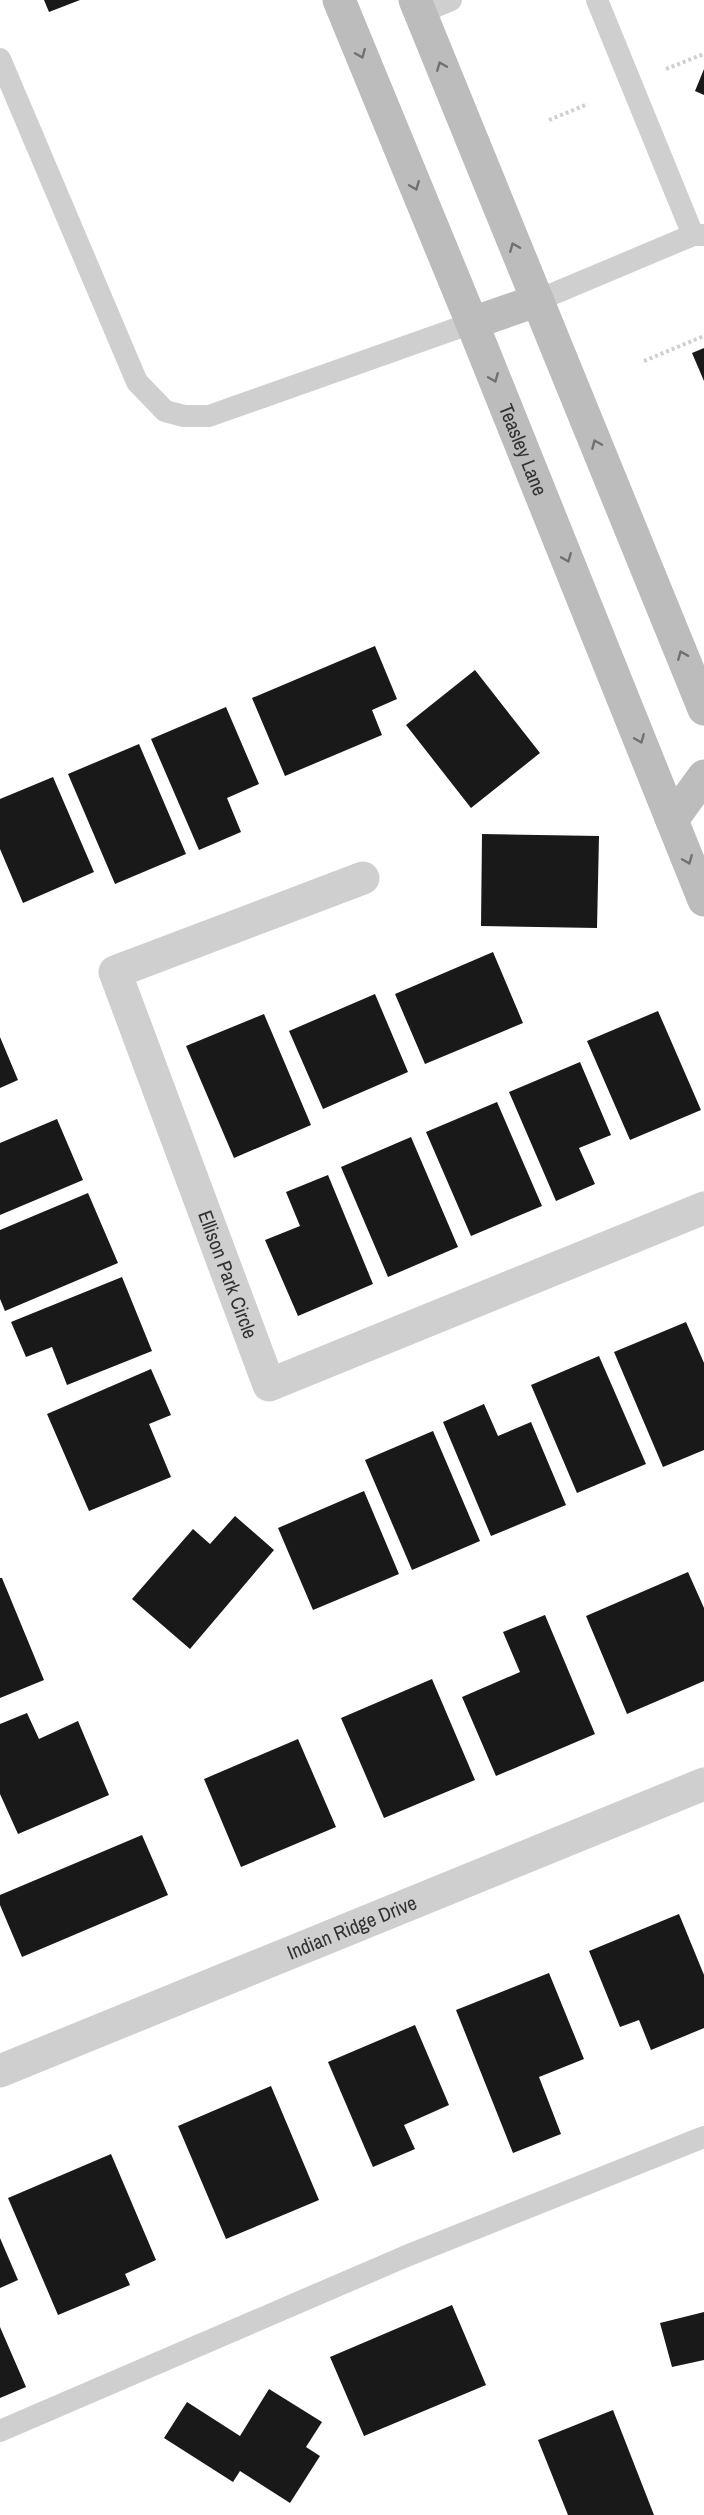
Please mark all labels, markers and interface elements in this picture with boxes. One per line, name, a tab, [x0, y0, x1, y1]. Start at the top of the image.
one-way arrow	[354, 48, 366, 59]
one-way arrow	[436, 61, 448, 72]
one-way arrow	[408, 179, 420, 190]
one-way arrow	[509, 242, 521, 253]
one-way arrow	[487, 371, 499, 382]
street label: Teasley Lane	[493, 400, 554, 500]
one-way arrow	[591, 440, 603, 451]
one-way arrow	[560, 552, 572, 563]
one-way arrow	[677, 650, 689, 661]
one-way arrow	[633, 733, 645, 744]
one-way arrow	[681, 854, 693, 865]
street label: Ellison Park Circle	[192, 1206, 264, 1342]
street label: Indian Ridge Drive	[283, 1889, 421, 1966]

